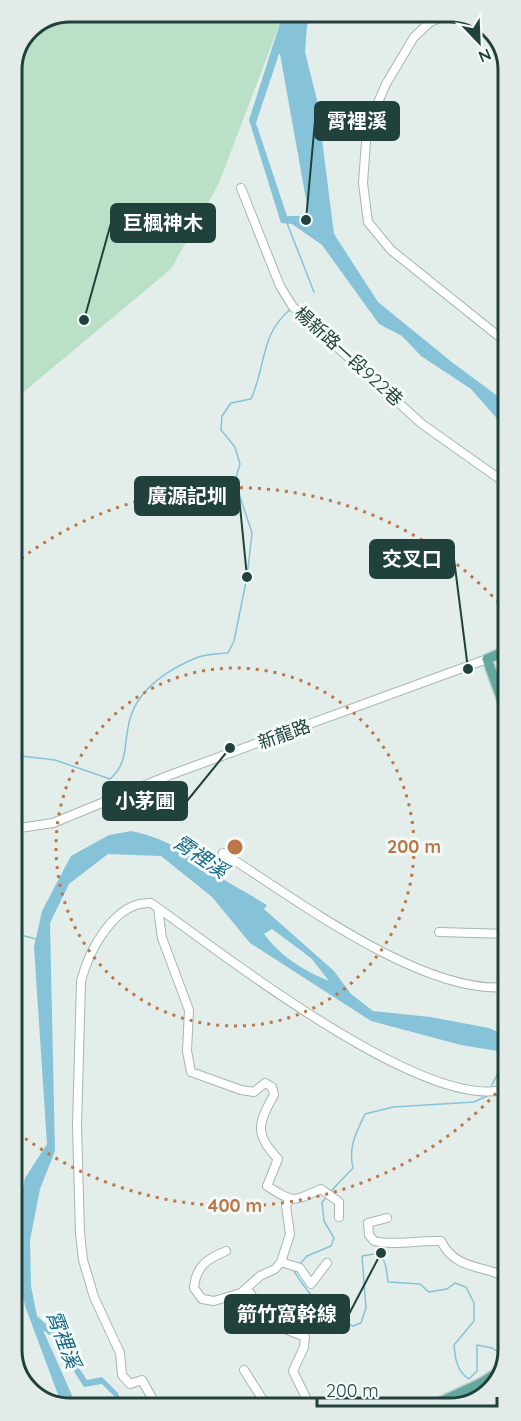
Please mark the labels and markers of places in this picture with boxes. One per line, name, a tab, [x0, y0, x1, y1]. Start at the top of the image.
callout: 霄裡溪	[315, 102, 399, 140]
callout: 巨楓神木	[111, 204, 215, 242]
callout: 廣源記圳	[135, 477, 239, 515]
callout: 交叉口	[370, 540, 454, 578]
callout: 小茅圃	[103, 782, 187, 820]
centre of rings	[225, 837, 245, 857]
callout: 箭竹窩幹線	[225, 1295, 349, 1333]

